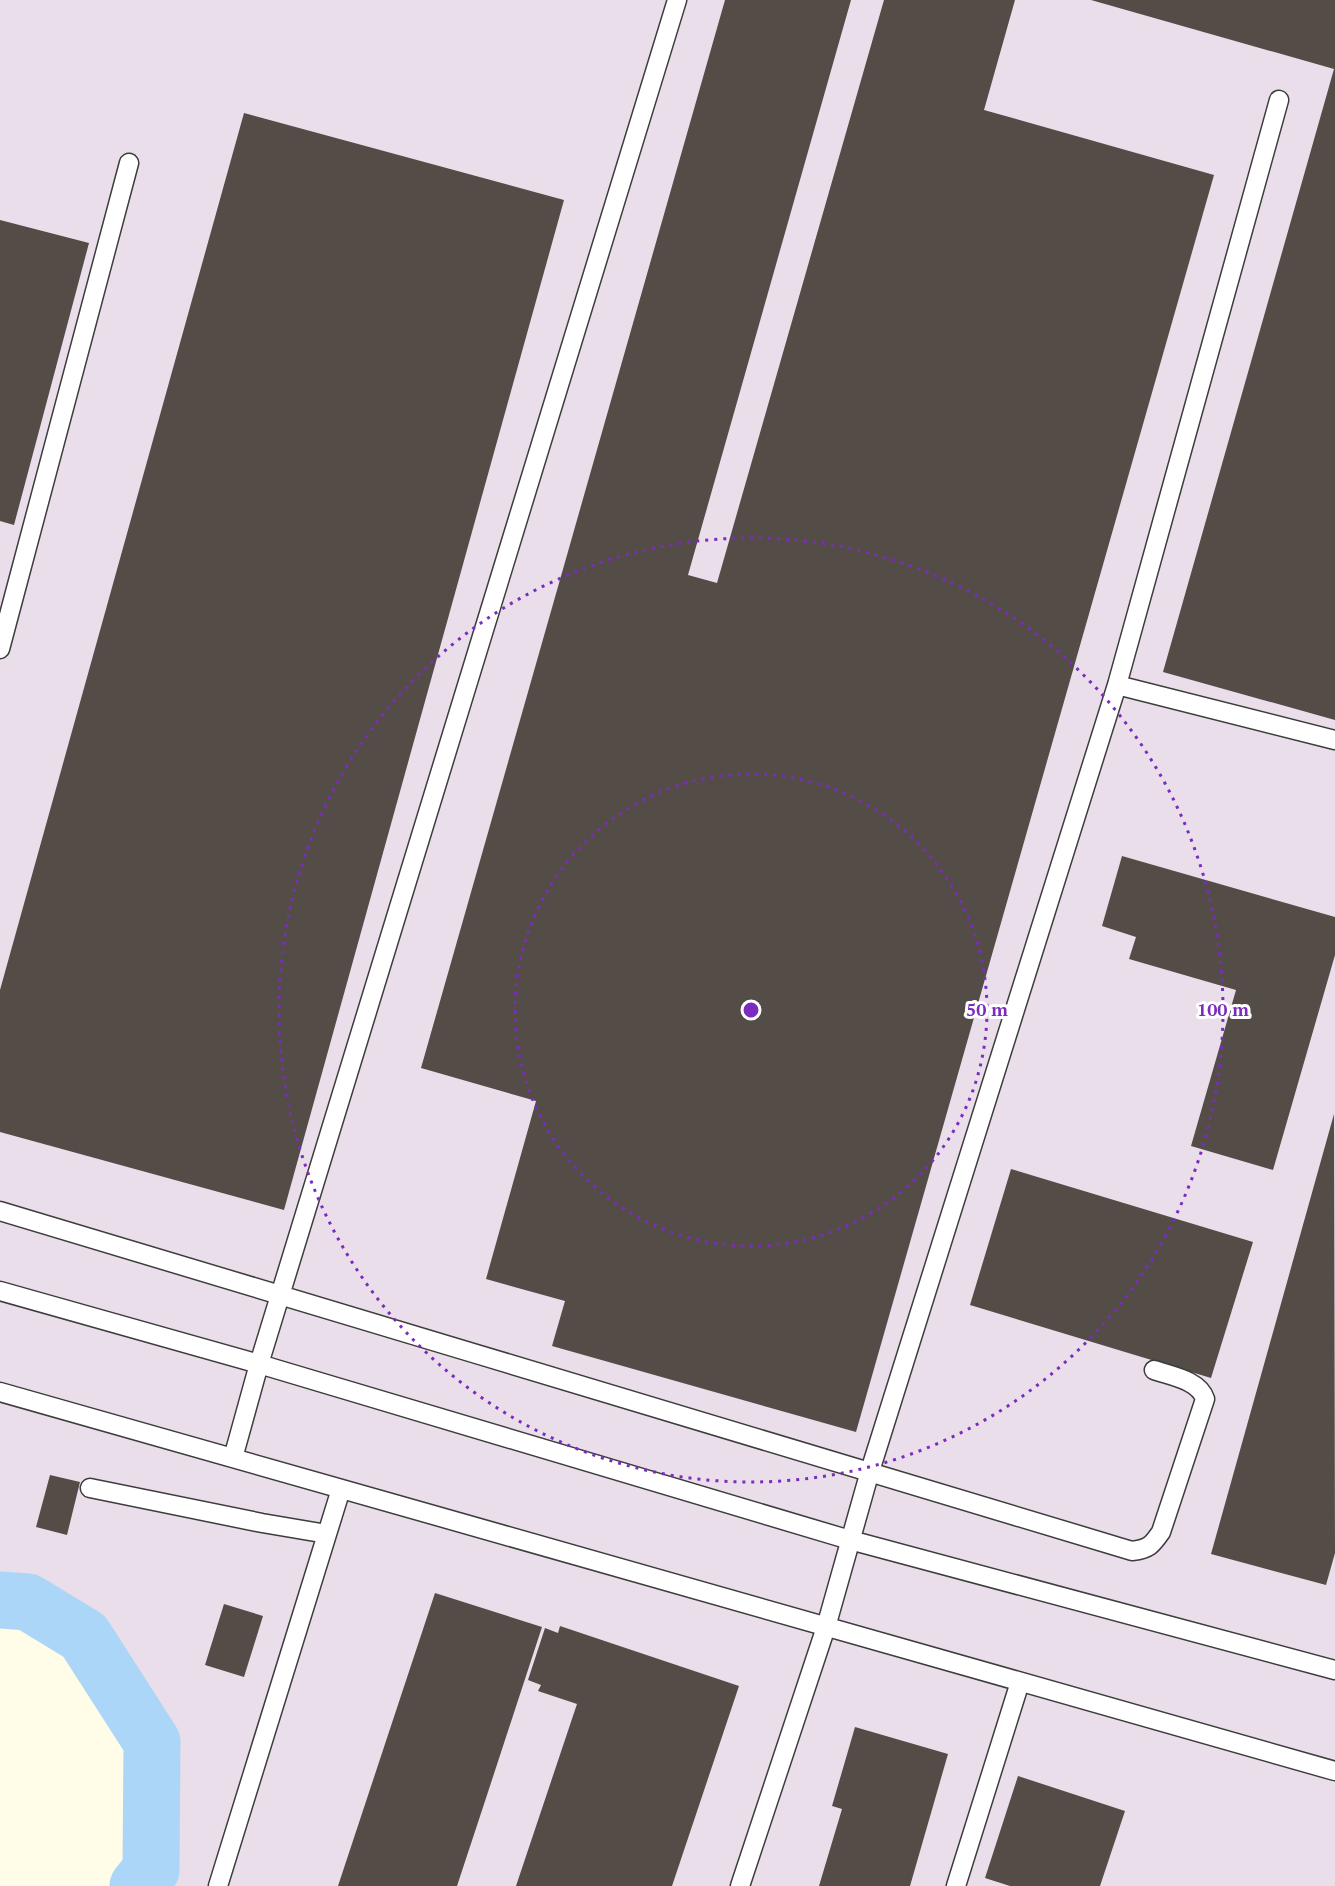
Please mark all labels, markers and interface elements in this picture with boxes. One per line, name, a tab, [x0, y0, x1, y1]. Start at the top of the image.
text: 50 m	[966, 997, 1008, 1021]
text: 100 m	[1197, 997, 1249, 1021]
centre of rings	[741, 1000, 761, 1020]

